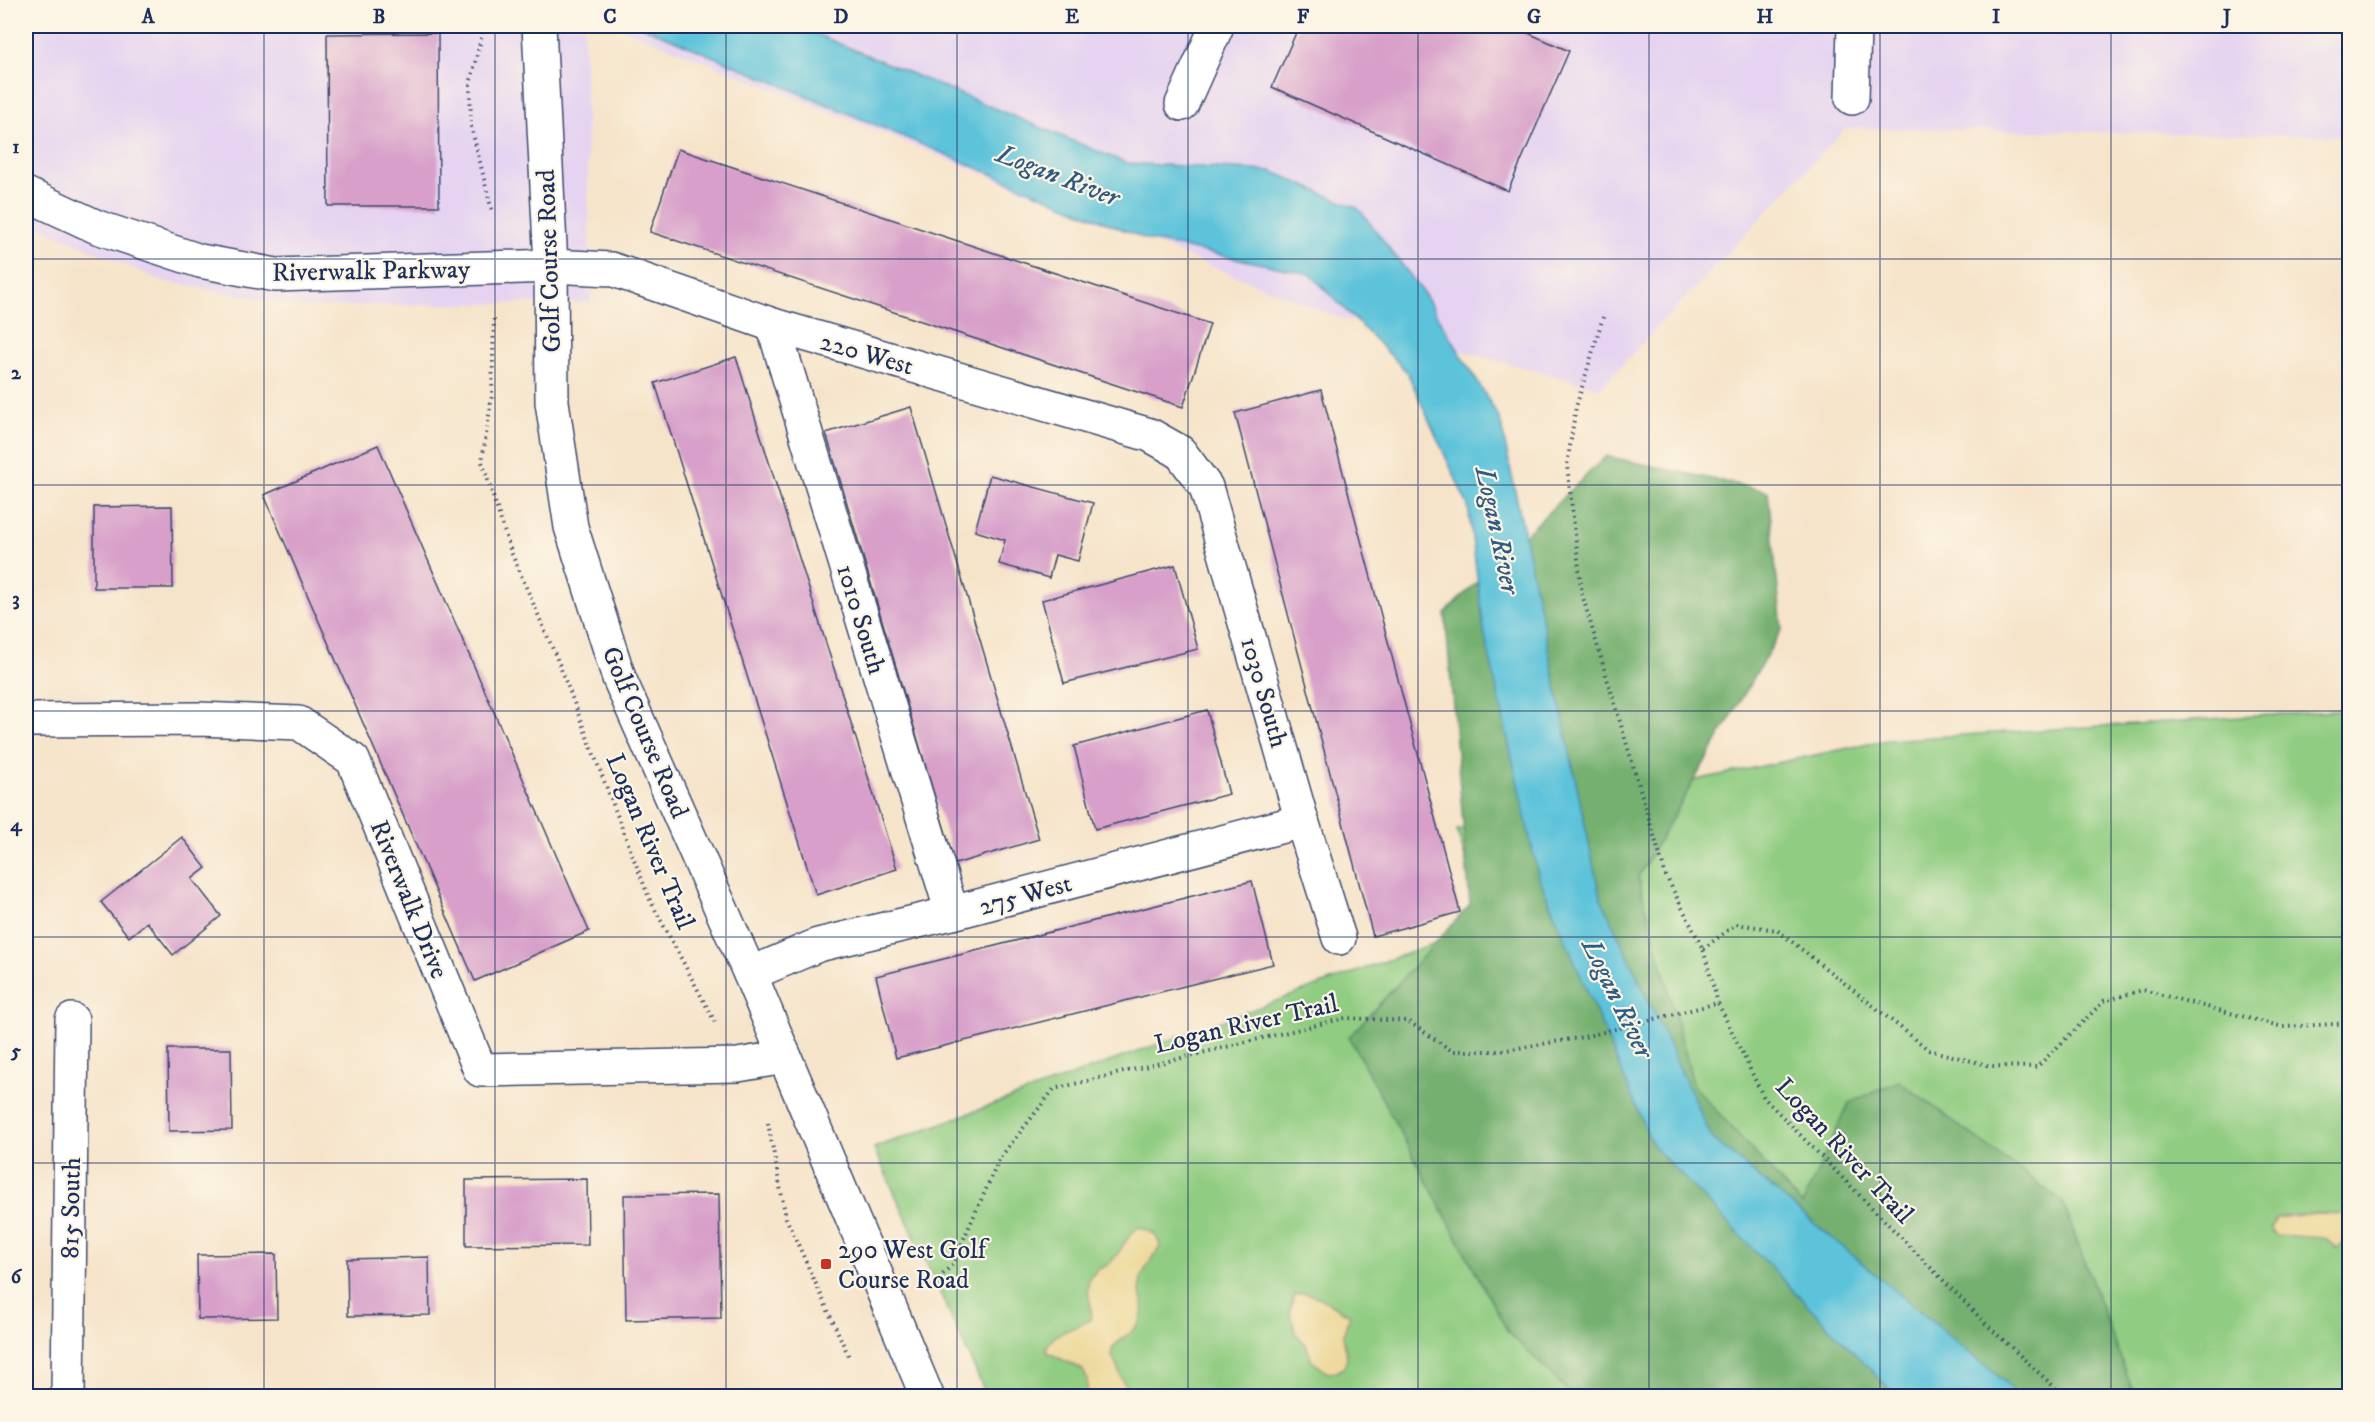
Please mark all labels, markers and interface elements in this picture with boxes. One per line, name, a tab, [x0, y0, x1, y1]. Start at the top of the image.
text: A	[141, 5, 156, 30]
text: B	[373, 5, 385, 30]
text: C	[603, 5, 617, 30]
text: D	[834, 5, 849, 30]
text: E	[1065, 5, 1079, 30]
text: F	[1297, 5, 1310, 30]
text: G	[1527, 5, 1541, 30]
text: H	[1757, 5, 1774, 30]
text: I	[1992, 5, 2000, 30]
text: J	[2221, 5, 2231, 30]
text: 1	[12, 135, 20, 160]
water label: Logan River	[990, 136, 1126, 216]
street label: Golf Course Road	[530, 169, 569, 353]
street label: Riverwalk Parkway	[272, 253, 471, 290]
street label: 220 West	[816, 325, 917, 383]
text: 2	[11, 361, 22, 386]
water label: Logan River	[1467, 462, 1528, 599]
street label: 1010 South	[828, 561, 893, 679]
text: 3	[12, 587, 20, 612]
street label: 1030 South	[1232, 633, 1295, 752]
street label: Golf Course Road	[594, 642, 696, 823]
street label: Logan River Trail	[598, 749, 702, 935]
text: 4	[10, 813, 23, 838]
street label: Riverwalk Drive	[362, 816, 455, 984]
street label: 275 West	[975, 867, 1075, 924]
water label: Logan River	[1573, 931, 1662, 1066]
street label: Logan River Trail	[1151, 987, 1342, 1062]
text: 5	[10, 1039, 21, 1064]
street label: Logan River Trail	[1768, 1071, 1920, 1231]
street label: 815 South	[54, 1157, 89, 1259]
place label: 290 West Golf Course Road	[838, 1234, 990, 1297]
marker: 290 West Golf Course Road	[819, 1257, 833, 1271]
text: 6	[11, 1265, 23, 1290]

